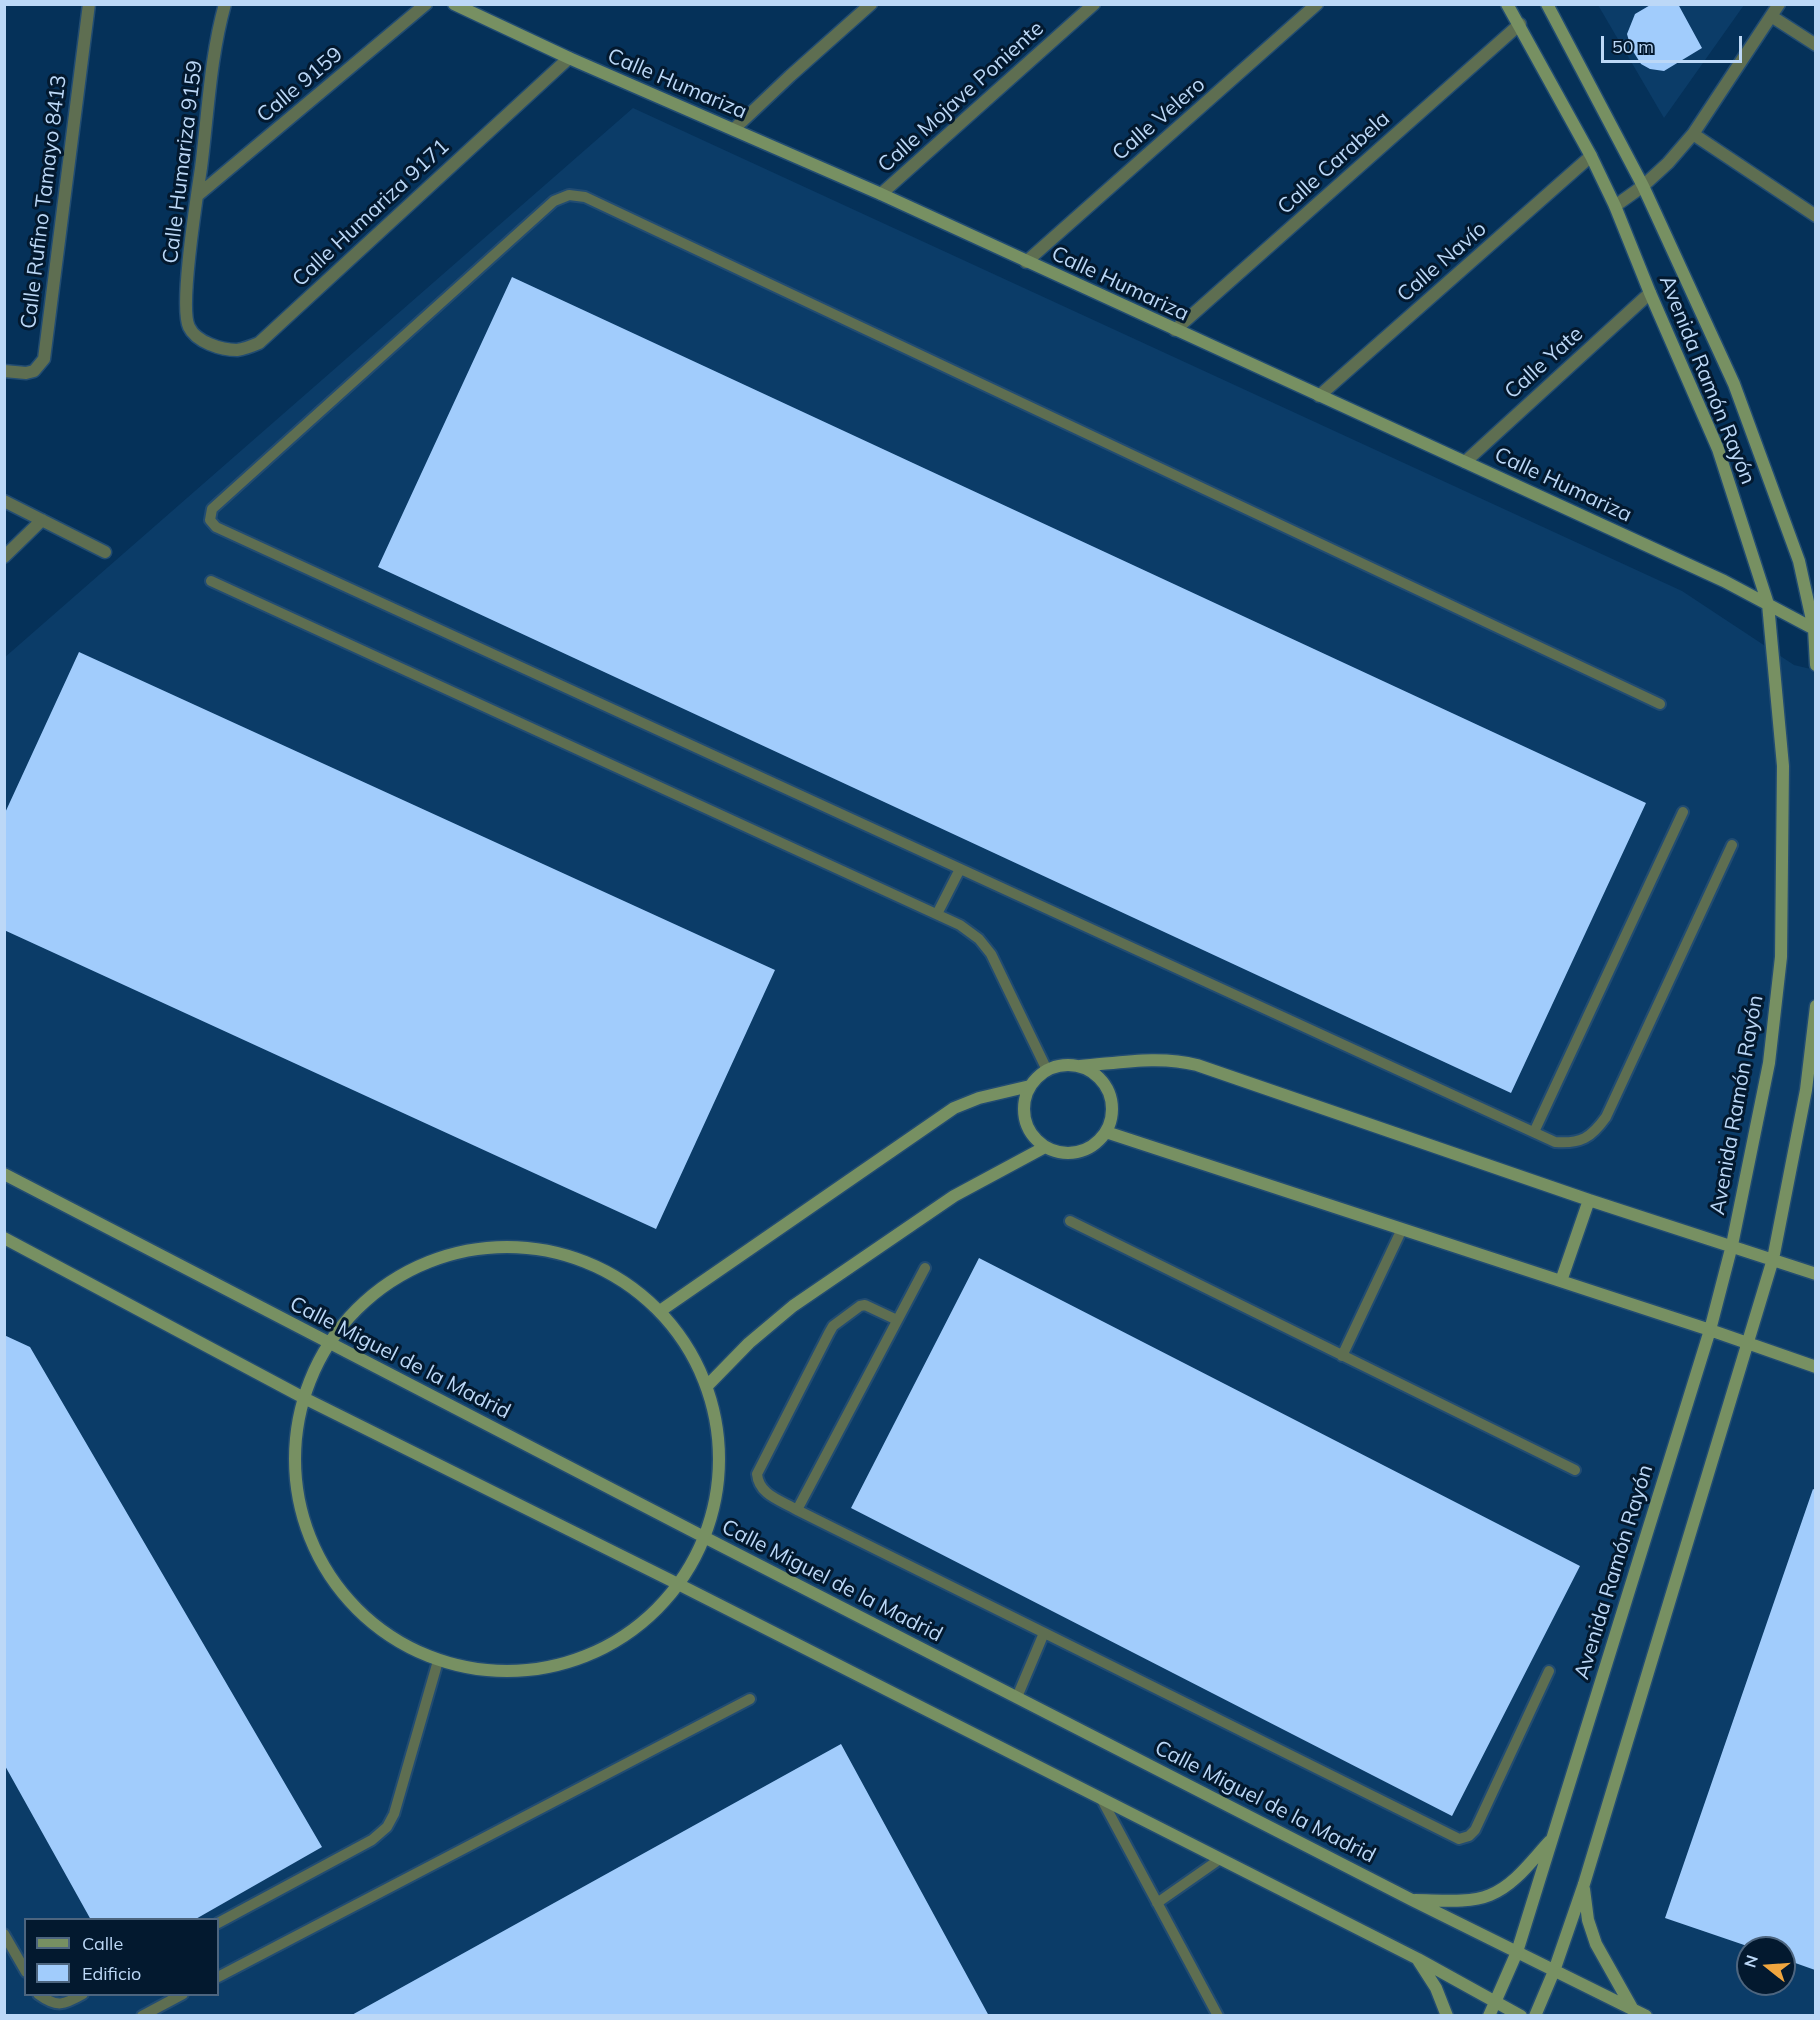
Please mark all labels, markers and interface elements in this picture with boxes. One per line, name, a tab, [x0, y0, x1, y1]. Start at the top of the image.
street label: Calle Mojave Poniente	[873, 16, 1049, 178]
scale bar	[1604, 24, 1745, 62]
text: 50 m	[1612, 35, 1654, 58]
street label: Calle 9159	[252, 42, 348, 128]
street label: Calle Humariza	[604, 43, 750, 125]
street label: Calle Humariza 9159	[158, 59, 208, 265]
street label: Calle Velero	[1108, 72, 1210, 166]
street label: Calle Rufino Tamayo 8413	[16, 74, 72, 330]
street label: Calle Carabela	[1273, 106, 1395, 220]
street label: Calle Humariza 9171	[288, 134, 454, 292]
street label: Calle Navío	[1392, 216, 1492, 308]
street label: Calle Humariza	[1047, 241, 1193, 327]
street label: Avenida Ramón Rayón	[1654, 272, 1760, 488]
street label: Calle Yate	[1500, 322, 1588, 404]
street label: Calle Humariza	[1490, 442, 1636, 528]
street label: Avenida Ramón Rayón	[1705, 993, 1769, 1217]
street label: Calle Miguel de la Madrid	[285, 1291, 515, 1425]
street label: Avenida Ramón Rayón	[1569, 1462, 1659, 1682]
street label: Calle Miguel de la Madrid	[717, 1514, 947, 1648]
street label: Calle Miguel de la Madrid	[1150, 1735, 1380, 1869]
legend	[24, 1918, 219, 1996]
text: Calle	[82, 1932, 123, 1955]
north arrow	[1736, 1936, 1796, 1996]
text: N	[1739, 1953, 1762, 1970]
text: Edificio	[82, 1962, 141, 1985]

